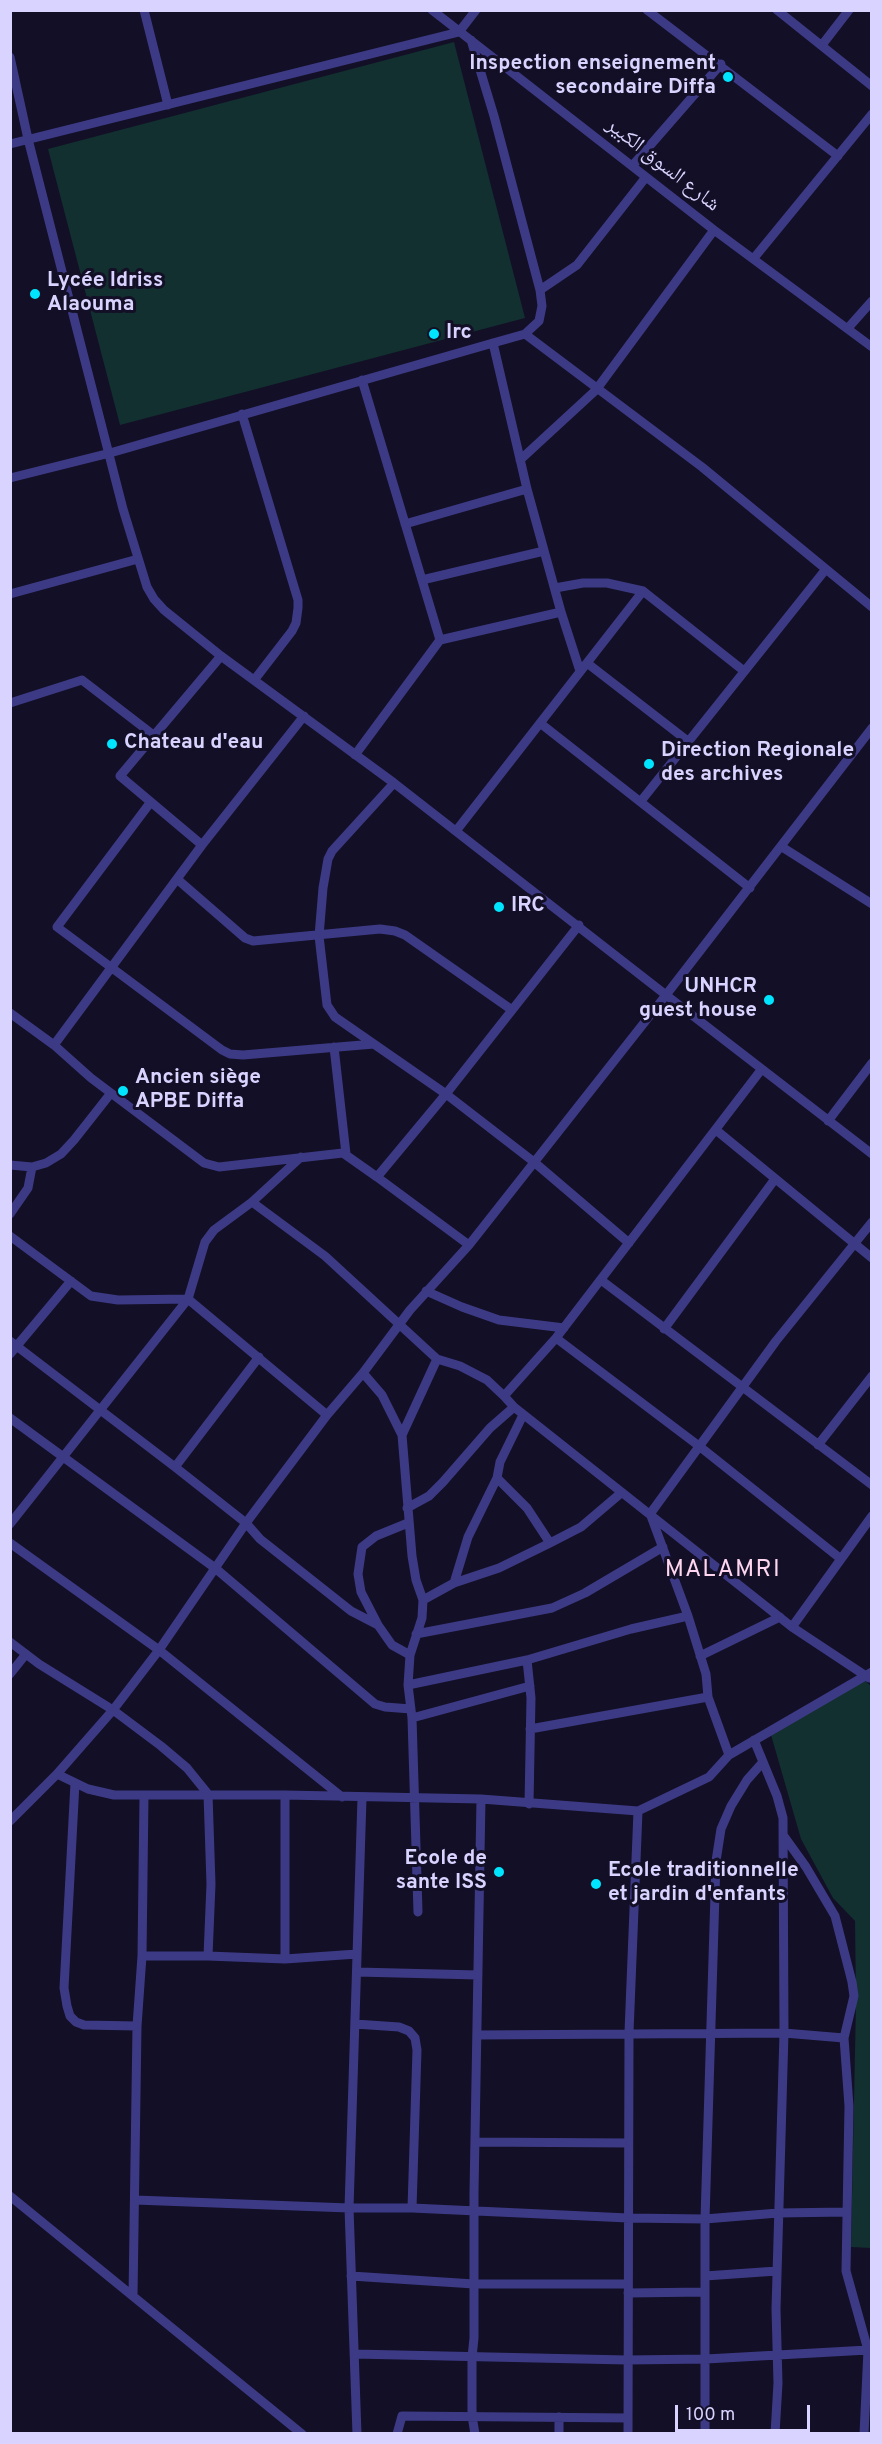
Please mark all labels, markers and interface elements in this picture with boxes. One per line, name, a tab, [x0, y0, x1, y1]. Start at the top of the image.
place label: Inspection enseignement secondaire Diffa	[469, 52, 716, 102]
marker: Inspection enseignement secondaire Diffa	[721, 70, 735, 84]
street label: شارع السوق الكبير	[600, 114, 724, 218]
place label: Lycée Idriss Alaouma	[47, 269, 163, 319]
marker: Lycée Idriss Alaouma	[28, 287, 42, 301]
place label: Irc	[446, 321, 472, 347]
marker: Irc	[427, 327, 441, 341]
place label: Chateau d'eau	[124, 731, 263, 757]
marker: Chateau d'eau	[105, 737, 119, 751]
place label: Direction Regionale des archives	[661, 739, 854, 789]
marker: Direction Regionale des archives	[642, 757, 656, 771]
place label: IRC	[511, 894, 545, 920]
marker: IRC	[492, 900, 506, 914]
place label: UNHCR guest house	[639, 975, 757, 1025]
marker: UNHCR guest house	[762, 993, 776, 1007]
place label: Ancien siège APBE Diffa	[135, 1066, 261, 1116]
marker: Ancien siège APBE Diffa	[116, 1084, 130, 1098]
district label: MALAMRI	[665, 1557, 781, 1585]
place label: Ecole de sante ISS	[396, 1847, 487, 1897]
place label: Ecole traditionnelle et jardin d'enfants	[608, 1859, 799, 1909]
marker: Ecole de sante ISS	[492, 1865, 506, 1879]
marker: Ecole traditionnelle et jardin d'enfants	[589, 1877, 603, 1891]
scale bar	[678, 2393, 813, 2431]
text: 100 m	[686, 2404, 735, 2427]

